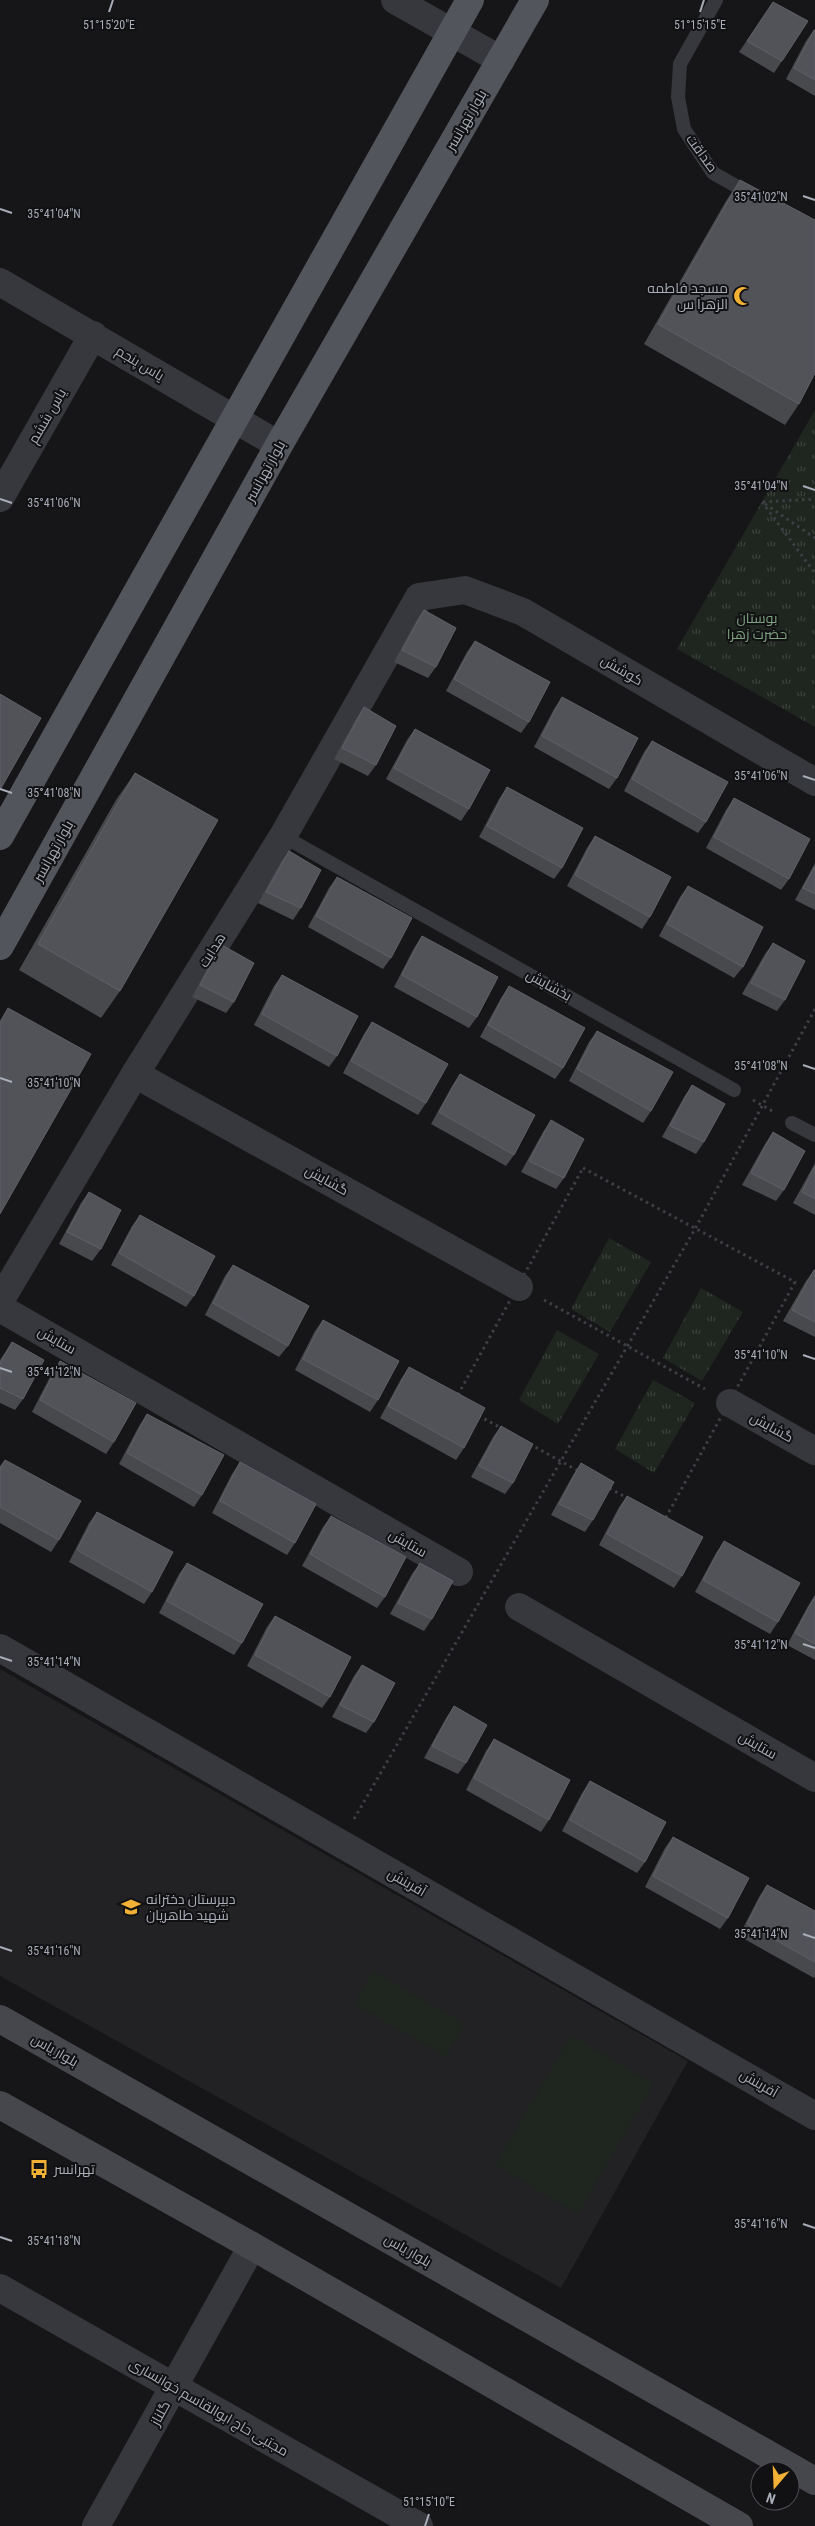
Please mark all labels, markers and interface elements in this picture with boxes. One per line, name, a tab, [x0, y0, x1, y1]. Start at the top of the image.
text: 51°15'20"E	[83, 18, 135, 32]
text: 51°15'15"E	[674, 18, 726, 32]
street label: بلوار تهرانسر	[442, 87, 490, 154]
street label: صداقت	[683, 131, 721, 175]
text: 35°41'02"N	[734, 190, 788, 204]
text: 35°41'04"N	[27, 207, 81, 221]
place label: مسجد فاطمه الزهرا س	[647, 280, 728, 312]
mosque icon: مسجد فاطمه الزهرا س	[732, 285, 754, 307]
street label: یاس پنجم	[112, 342, 167, 385]
street label: یاس ششم	[25, 385, 71, 447]
street label: بلوار تهرانسر	[241, 438, 288, 505]
text: 35°41'04"N	[734, 479, 788, 493]
text: 35°41'06"N	[27, 496, 81, 510]
park label: بوستان حضرت زهرا	[727, 610, 787, 642]
street label: کوشش	[598, 652, 646, 688]
text: 35°41'06"N	[734, 769, 788, 783]
text: 35°41'08"N	[27, 786, 81, 800]
street label: بلوار تهرانسر	[29, 818, 76, 885]
street label: هدایت	[195, 930, 229, 970]
street label: بخشایش	[523, 966, 575, 1004]
text: 35°41'08"N	[734, 1059, 788, 1073]
text: 35°41'10"N	[27, 1076, 81, 1090]
street label: گشایش	[303, 1162, 351, 1198]
street label: ستایش	[35, 1323, 79, 1357]
text: 35°41'10"N	[734, 1348, 788, 1362]
text: 35°41'12"N	[27, 1365, 81, 1379]
street label: گشایش	[748, 1409, 796, 1445]
street label: ستایش	[386, 1526, 430, 1560]
text: 35°41'12"N	[734, 1638, 788, 1652]
text: 35°41'14"N	[27, 1655, 81, 1669]
street label: ستایش	[736, 1728, 780, 1762]
street label: آفرینش	[385, 1865, 429, 1899]
place label: دبیرستان دخترانه شهید طاهریان	[146, 1891, 236, 1923]
school or university icon: دبیرستان دخترانه شهید طاهریان	[120, 1896, 142, 1918]
text: 35°41'14"N	[734, 1927, 788, 1941]
text: 35°41'16"N	[27, 1944, 81, 1958]
street label: بلوار یاس	[29, 2030, 81, 2070]
street label: آفرینش	[737, 2066, 781, 2100]
bus stop icon: تهرانسر	[28, 2158, 50, 2180]
place label: تهرانسر	[53, 2161, 95, 2177]
text: 35°41'16"N	[734, 2217, 788, 2231]
street label: بلوار یاس	[382, 2230, 434, 2270]
text: 35°41'18"N	[27, 2234, 81, 2248]
street label: مجتبی حاج ابوالقاسم خوانساری	[126, 2355, 291, 2461]
street label: گلناز	[146, 2398, 173, 2429]
north arrow	[750, 2461, 800, 2511]
text: N	[764, 2489, 777, 2507]
text: 51°15'10"E	[403, 2495, 455, 2509]

